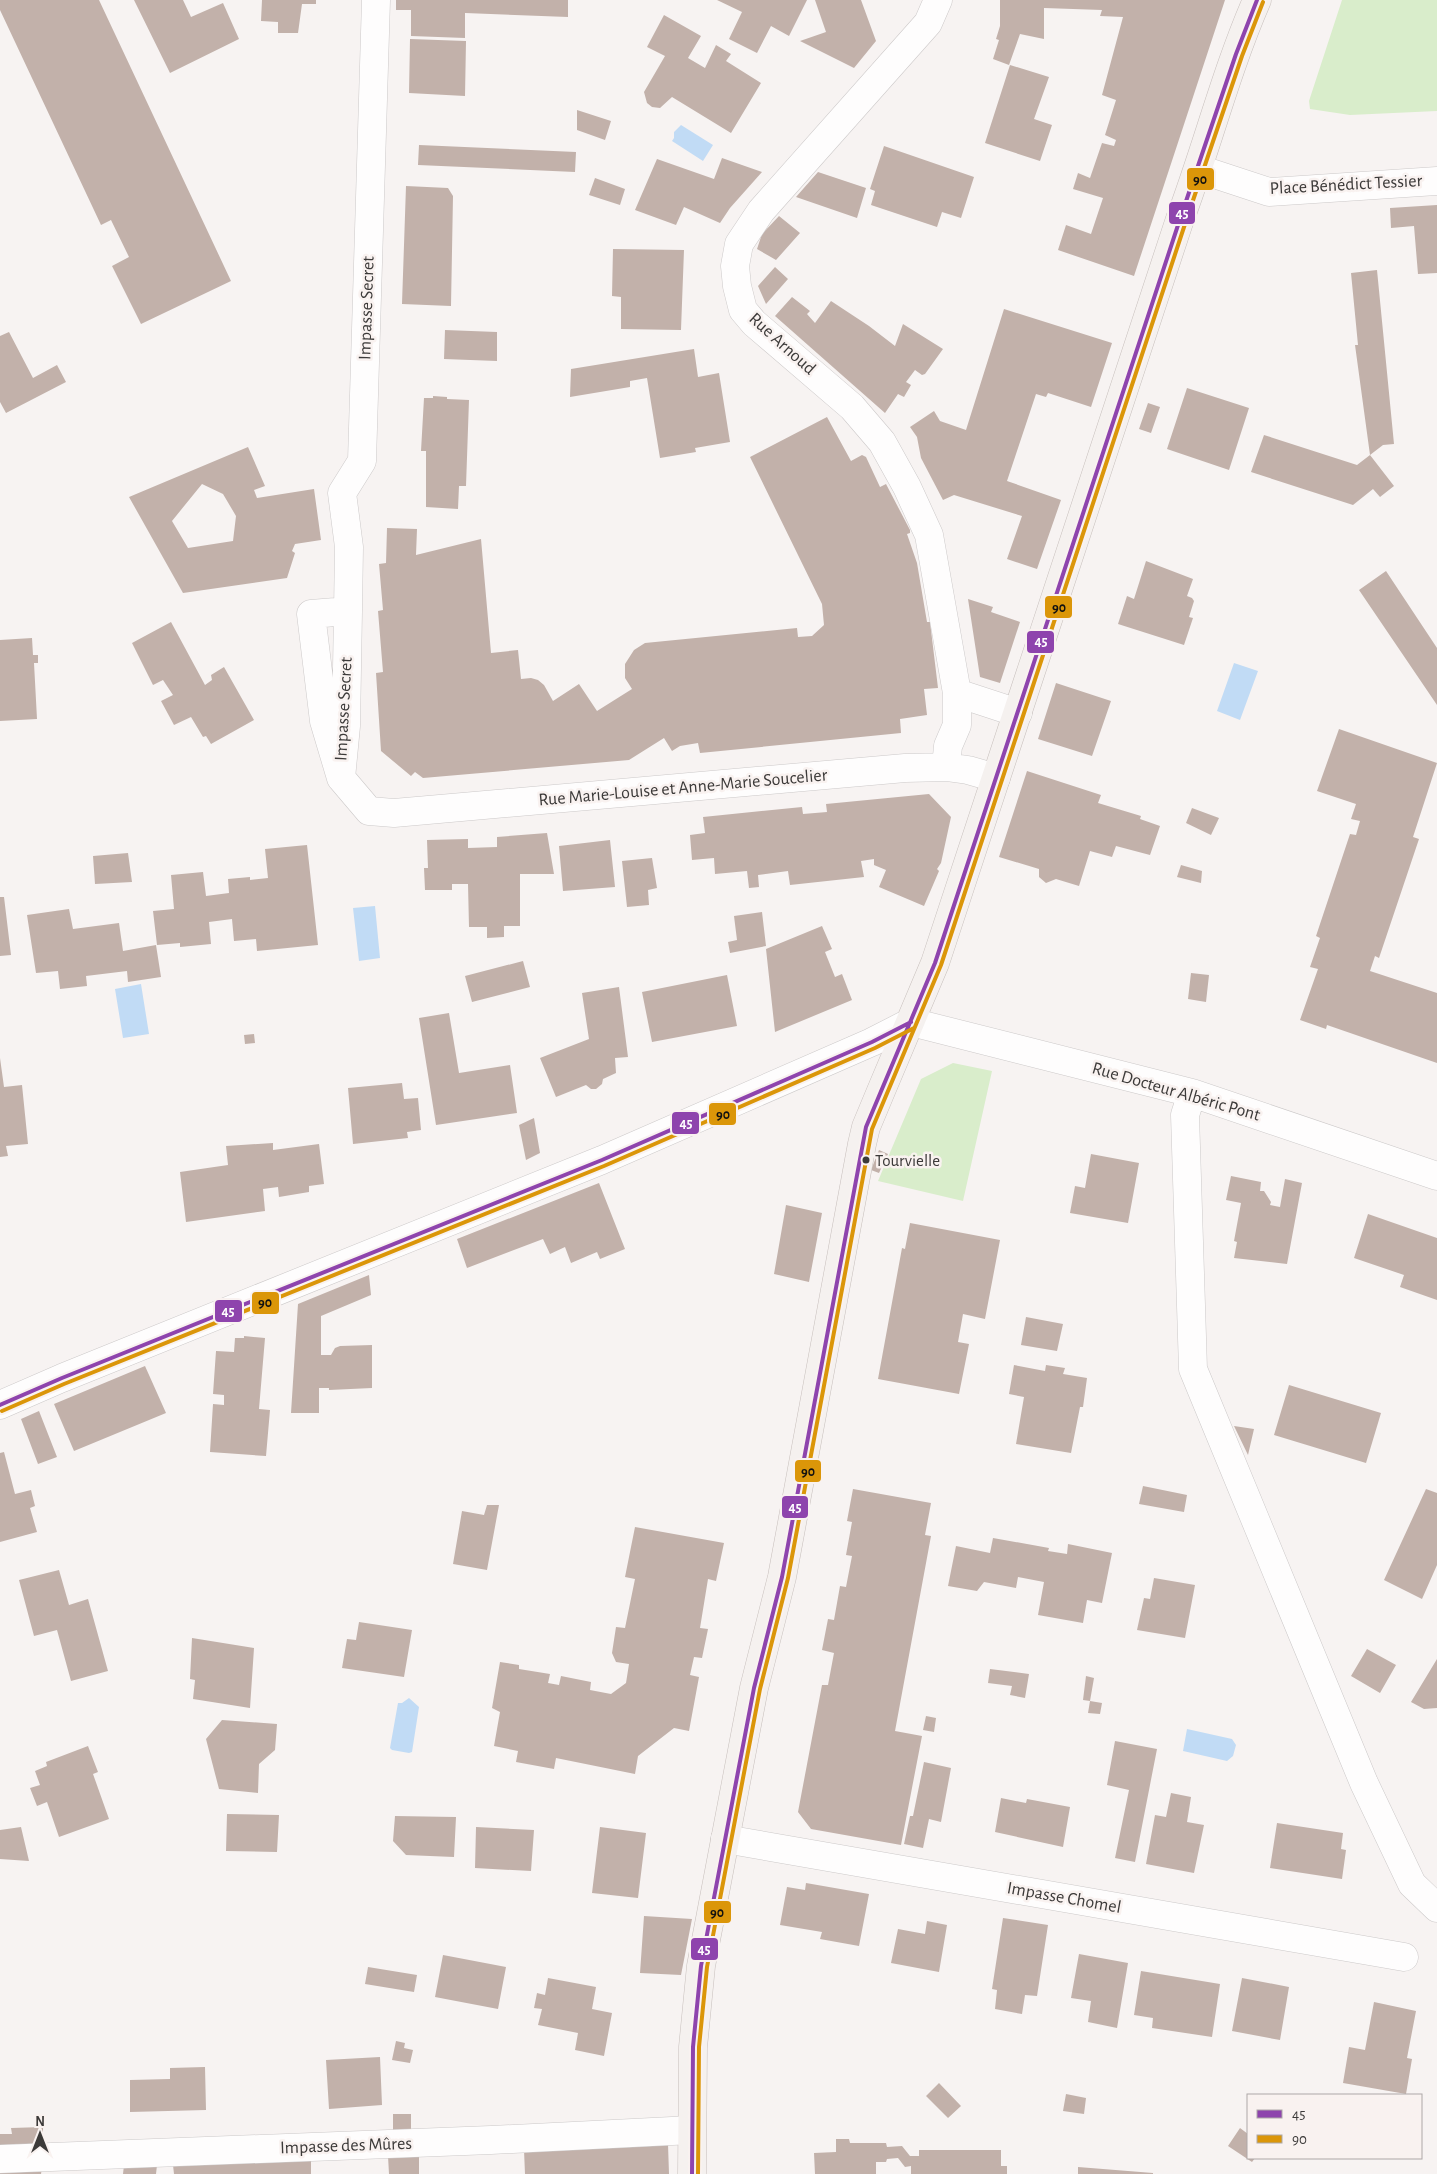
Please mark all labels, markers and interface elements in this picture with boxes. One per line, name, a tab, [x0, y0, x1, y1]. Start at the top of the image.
line badge: 90	[1186, 167, 1215, 191]
street label: Place Bénédict Tessier	[1269, 172, 1423, 198]
text: 90	[1193, 173, 1207, 187]
line badge: 45	[1168, 201, 1196, 225]
text: 45	[1175, 207, 1189, 221]
street label: Impasse Secret	[356, 255, 378, 360]
street label: Rue Arnoud	[745, 310, 819, 378]
line badge: 90	[1044, 595, 1073, 619]
text: 90	[1052, 601, 1066, 615]
line badge: 45	[1026, 630, 1055, 654]
text: 45	[1034, 635, 1048, 649]
street label: Impasse Secret	[332, 656, 356, 761]
street label: Rue Marie-Louise et Anne-Marie Soucelier	[538, 766, 828, 810]
street label: Rue Docteur Albéric Pont	[1090, 1059, 1262, 1125]
line badge: 90	[708, 1102, 737, 1126]
text: 90	[716, 1108, 730, 1122]
line badge: 45	[671, 1111, 700, 1135]
text: 45	[679, 1117, 693, 1131]
place label: Tourvielle	[875, 1152, 940, 1169]
marker: Tourvielle	[861, 1155, 871, 1165]
line badge: 90	[251, 1291, 280, 1315]
text: 90	[258, 1296, 272, 1310]
line badge: 45	[214, 1299, 243, 1323]
text: 45	[221, 1305, 235, 1319]
line badge: 90	[794, 1459, 822, 1483]
text: 90	[801, 1465, 815, 1479]
line badge: 45	[781, 1495, 809, 1519]
text: 45	[788, 1501, 802, 1515]
street label: Impasse Chomel	[1005, 1879, 1123, 1917]
line badge: 90	[703, 1900, 732, 1924]
text: 90	[710, 1906, 724, 1920]
line badge: 45	[690, 1937, 719, 1961]
text: 45	[697, 1943, 711, 1957]
legend	[1247, 2094, 1422, 2159]
text: 45	[1292, 2107, 1306, 2122]
north arrow	[15, 2109, 65, 2159]
text: N	[35, 2115, 45, 2129]
text: 90	[1292, 2132, 1307, 2147]
street label: Impasse des Mûres	[280, 2135, 412, 2157]

